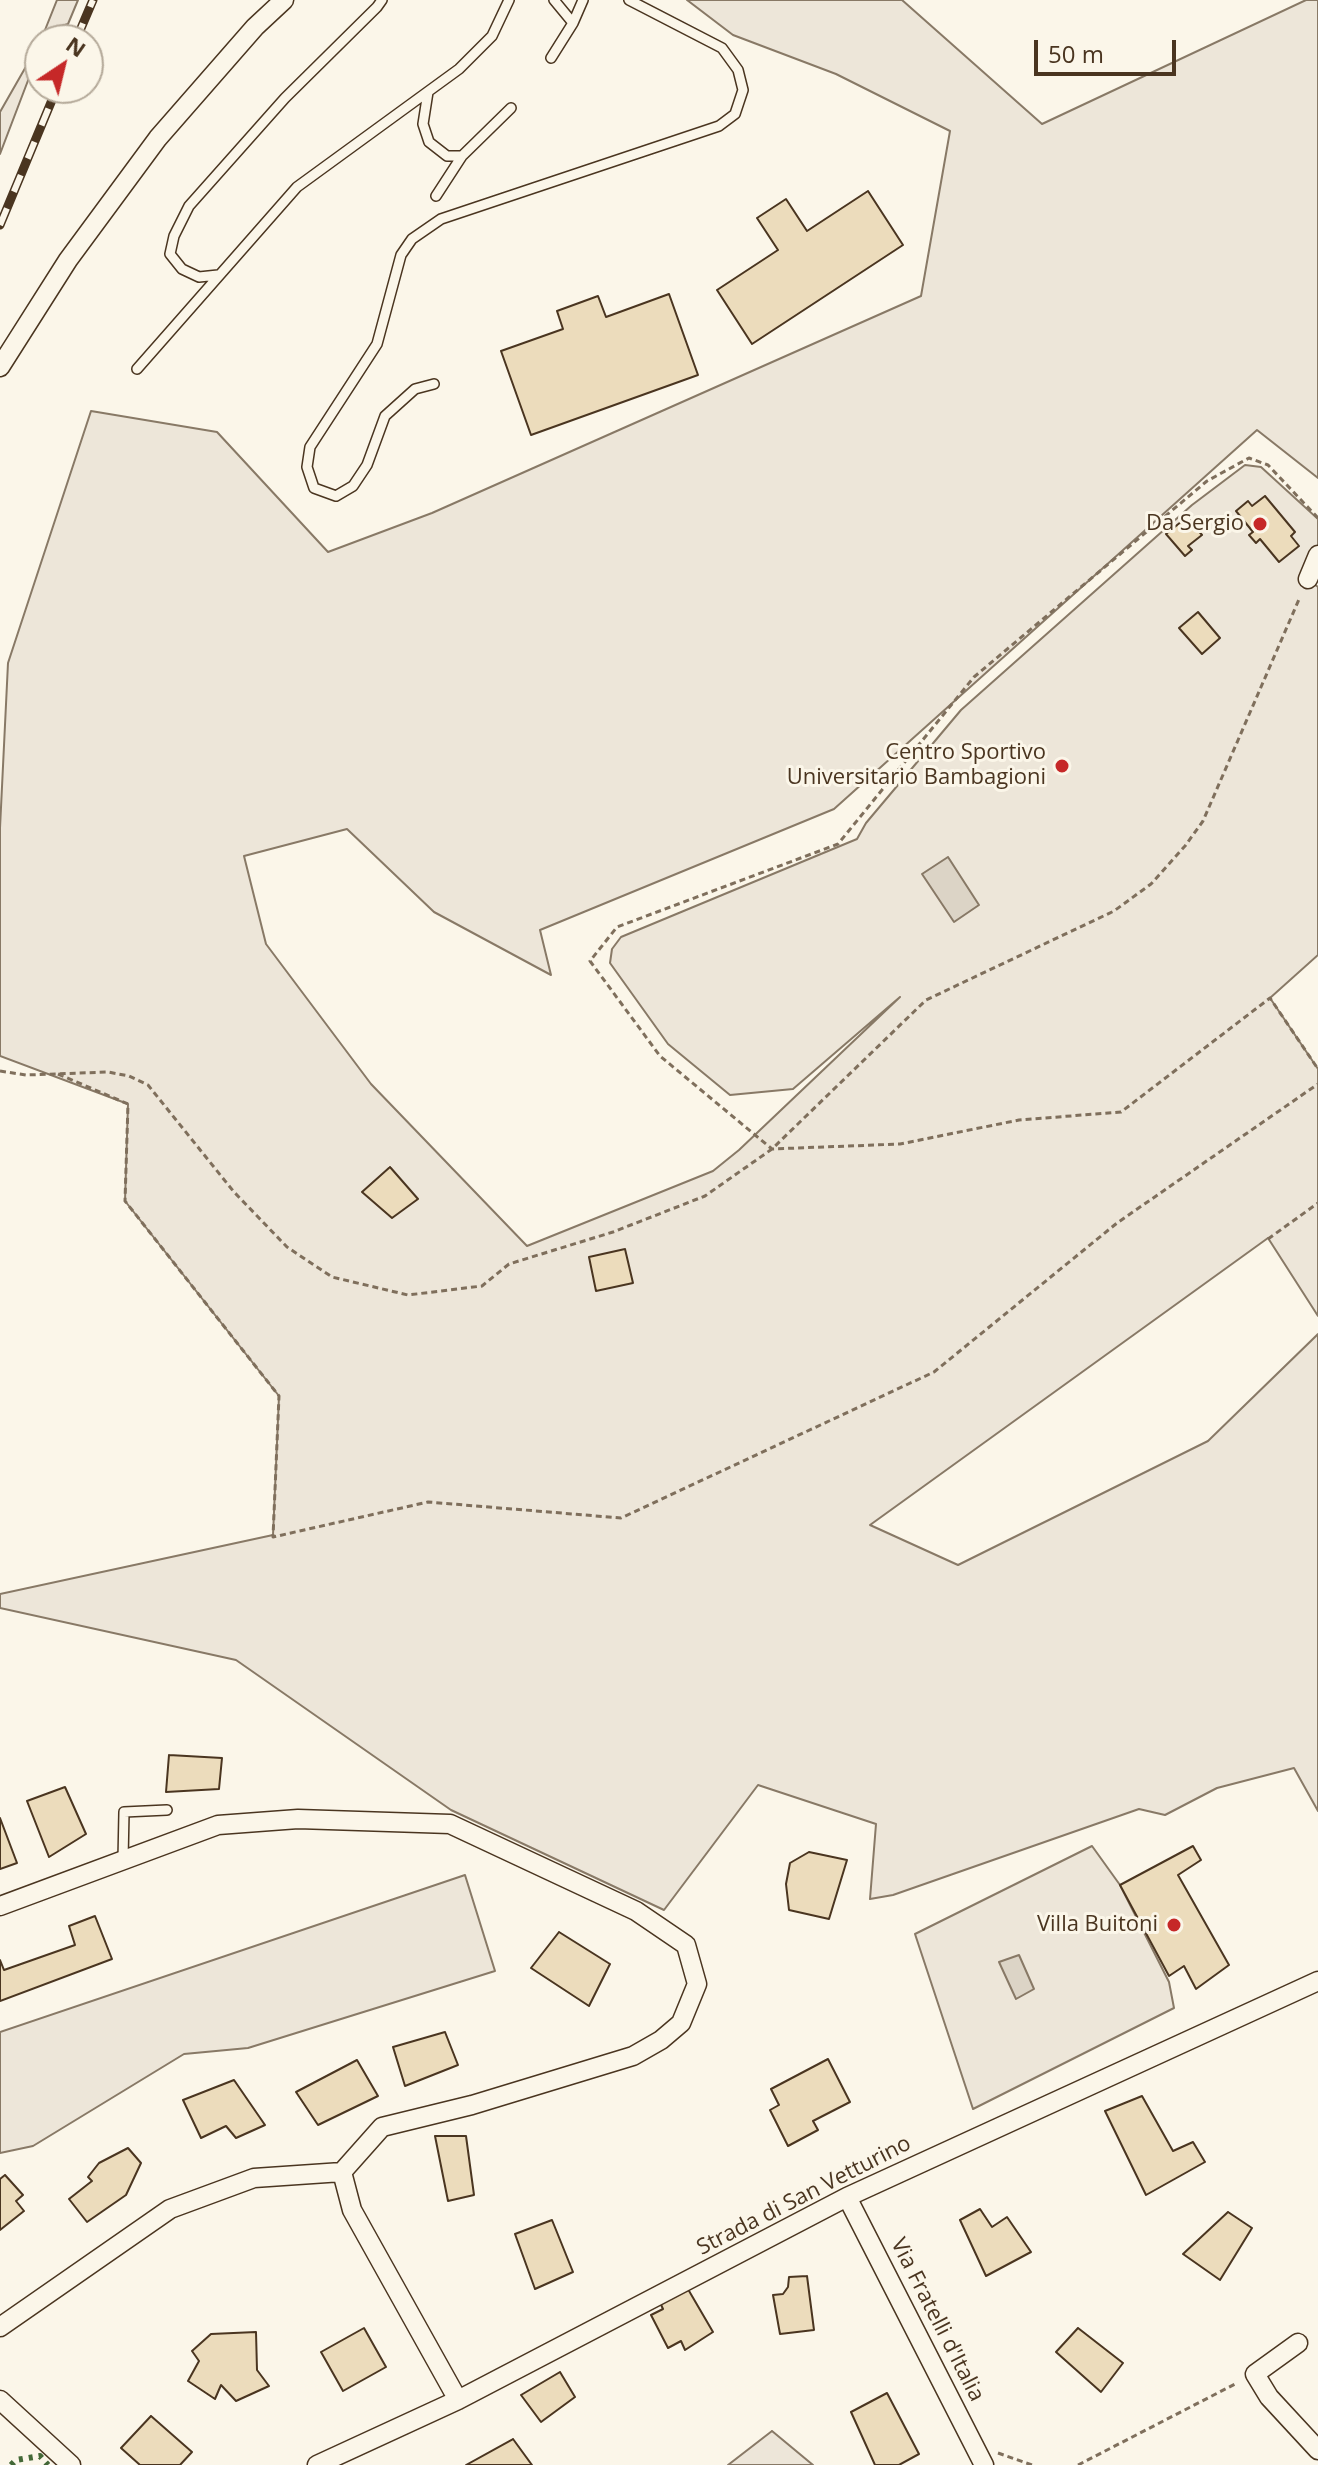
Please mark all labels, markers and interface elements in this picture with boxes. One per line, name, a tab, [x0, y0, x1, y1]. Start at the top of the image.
north arrow	[24, 24, 104, 104]
scale bar	[1038, 24, 1180, 74]
text: N	[61, 29, 93, 63]
text: 50 m	[1048, 37, 1104, 70]
place label: Da Sergio	[1146, 511, 1244, 537]
marker: Da Sergio	[1251, 515, 1269, 533]
place label: Centro Sportivo Universitario Bambagioni	[787, 740, 1046, 792]
marker: Centro Sportivo Universitario Bambagioni	[1053, 757, 1071, 775]
place label: Villa Buitoni	[1037, 1912, 1158, 1938]
marker: Villa Buitoni	[1165, 1916, 1183, 1934]
street label: Strada di San Vetturino	[693, 2131, 915, 2261]
street label: Via Fratelli d'Italia	[884, 2234, 990, 2406]

